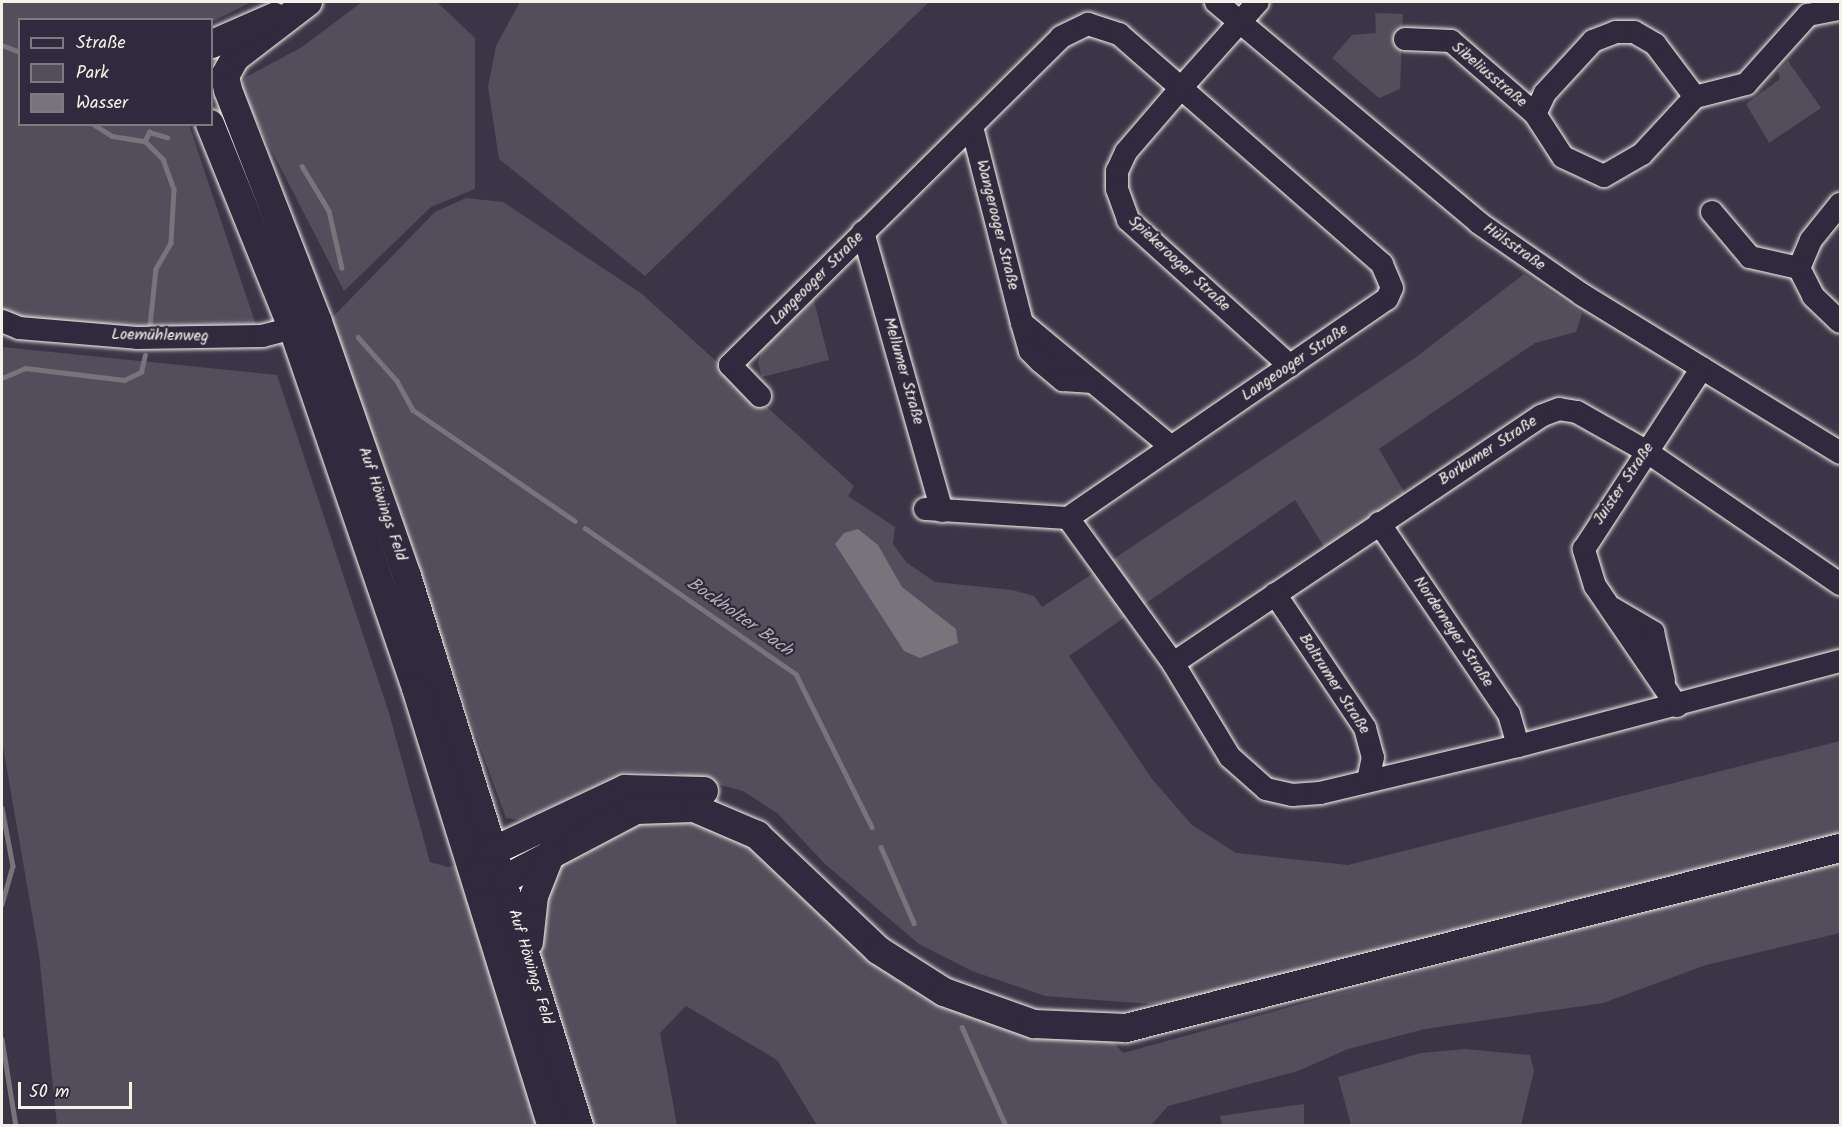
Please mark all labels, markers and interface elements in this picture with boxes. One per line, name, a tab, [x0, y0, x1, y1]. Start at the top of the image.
legend	[18, 18, 213, 126]
text: Straße	[76, 29, 126, 58]
street label: Sibeliusstraße	[1447, 38, 1531, 112]
text: Park	[76, 59, 109, 88]
text: Wasser	[76, 89, 128, 118]
street label: Wangerooger Straße	[972, 158, 1022, 292]
street label: Spiekerooger Straße	[1124, 212, 1234, 316]
street label: Hülsstraße	[1479, 219, 1549, 275]
street label: Langeooger Straße	[766, 228, 868, 330]
street label: Mellumer Straße	[878, 315, 928, 427]
street label: Langeooger Straße	[1238, 320, 1352, 406]
street label: Loemühlenweg	[111, 326, 209, 346]
street label: Borkumer Straße	[1435, 412, 1541, 490]
street label: Juister Straße	[1589, 439, 1659, 529]
street label: Auf Höwings Feld	[354, 445, 410, 563]
street label: Norderneyer Straße	[1409, 573, 1497, 691]
water label: Bockholter Bach	[682, 574, 796, 662]
street label: Baltrumer Straße	[1294, 630, 1374, 738]
street label: Auf Höwings Feld	[503, 907, 557, 1027]
scale bar	[21, 1070, 135, 1108]
text: 50 m	[29, 1078, 69, 1107]

